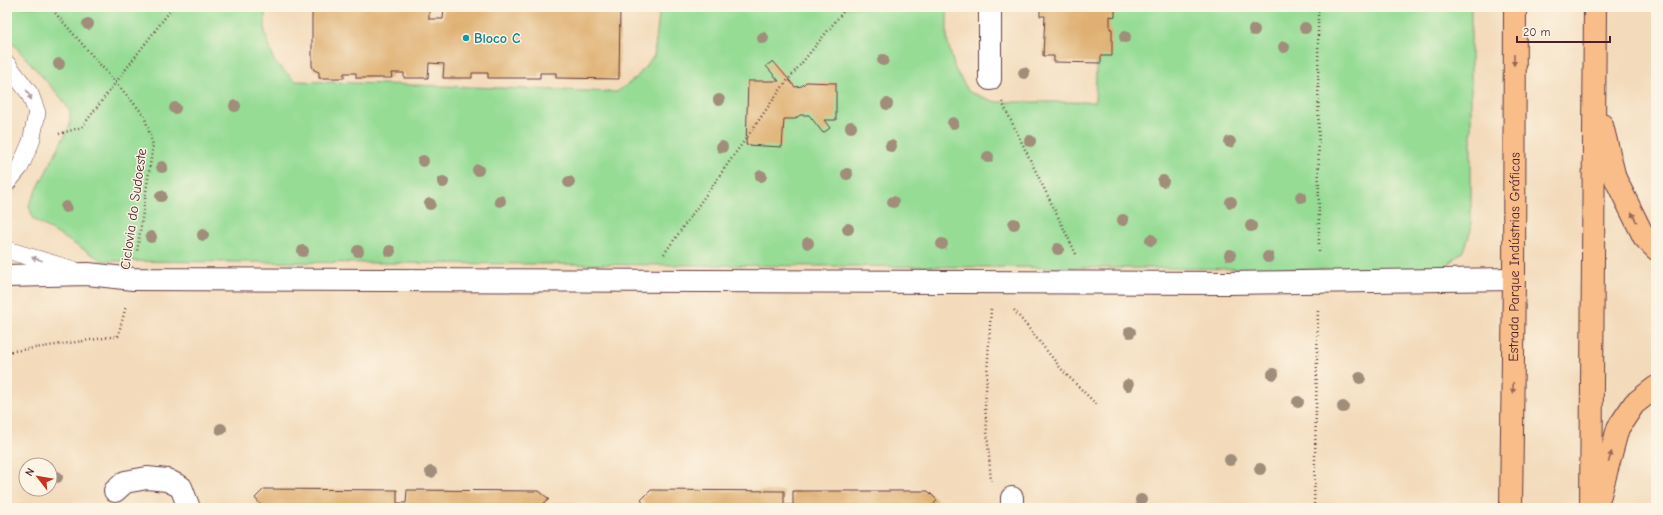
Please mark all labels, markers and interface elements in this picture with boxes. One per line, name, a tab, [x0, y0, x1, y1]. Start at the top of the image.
scale bar	[1517, 18, 1610, 44]
text: 20 m	[1523, 25, 1551, 39]
place label: Bloco C	[474, 30, 521, 47]
marker: Bloco C	[461, 33, 471, 43]
one-way arrow	[1511, 54, 1517, 67]
one-way arrow	[26, 89, 33, 101]
street label: Ciclovia do Sudoeste	[117, 147, 150, 271]
street label: Estrada Parque Indústrias Gráficas	[1505, 152, 1523, 362]
one-way arrow	[1631, 211, 1637, 223]
one-way arrow	[31, 256, 43, 262]
one-way arrow	[1510, 382, 1516, 395]
one-way arrow	[1607, 450, 1613, 462]
north arrow	[18, 457, 58, 497]
text: N	[22, 466, 37, 479]

